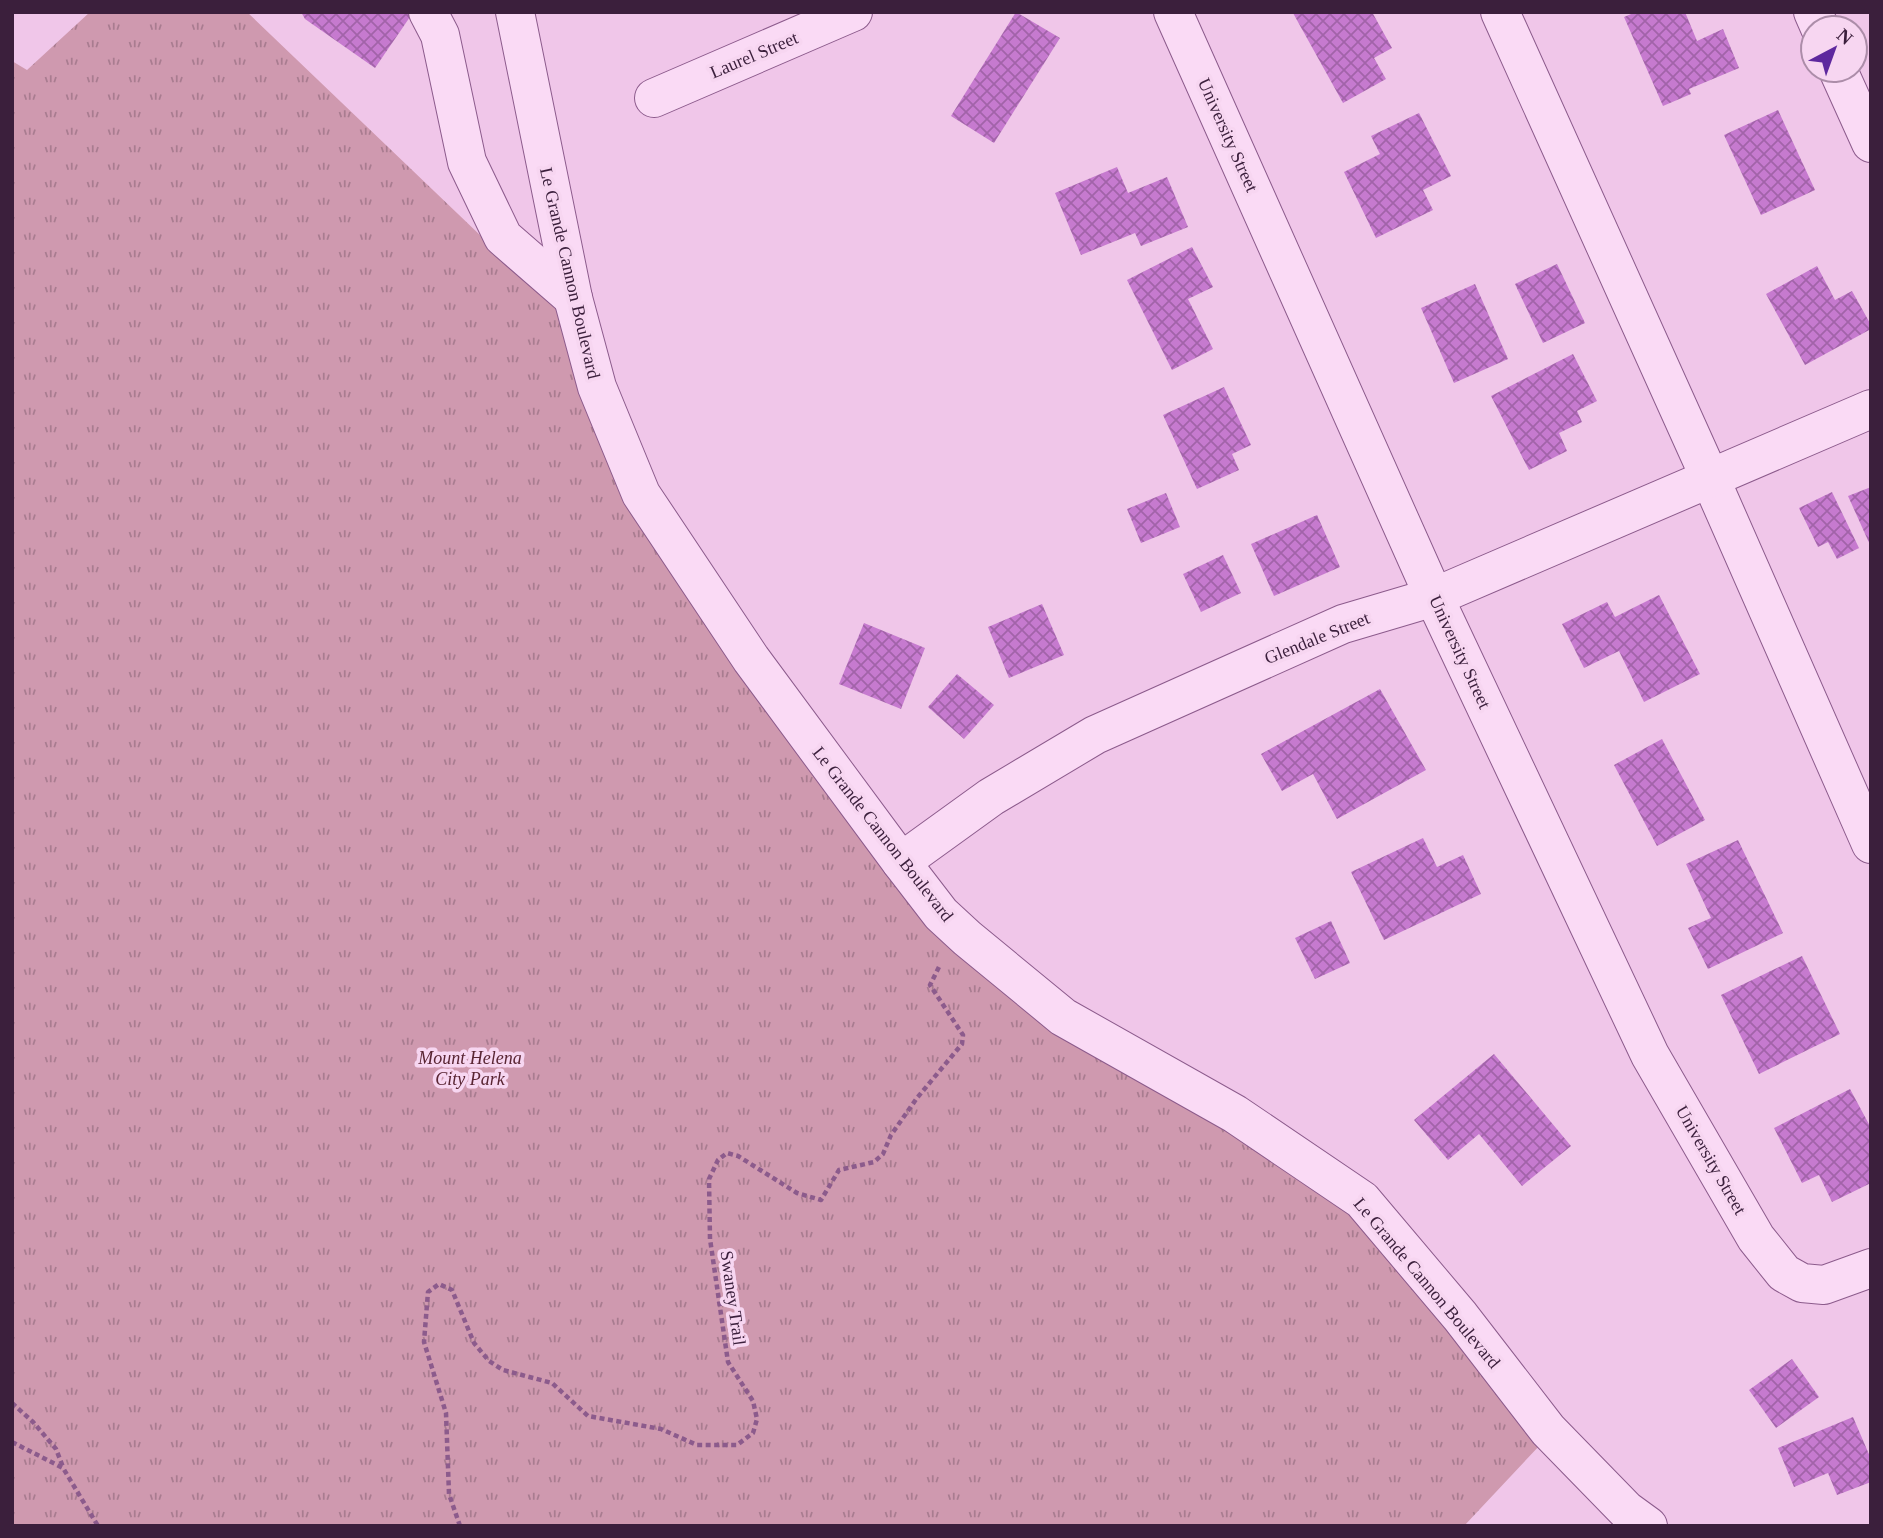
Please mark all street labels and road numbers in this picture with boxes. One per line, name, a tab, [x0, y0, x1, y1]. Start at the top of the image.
street label: Laurel Street	[707, 28, 801, 82]
street label: University Street	[1194, 75, 1262, 195]
street label: Le Grande Cannon Boulevard	[536, 165, 604, 381]
street label: University Street	[1425, 592, 1495, 712]
street label: Glendale Street	[1262, 608, 1372, 668]
street label: Le Grande Cannon Boulevard	[808, 743, 958, 925]
street label: University Street	[1672, 1102, 1750, 1218]
street label: Le Grande Cannon Boulevard	[1350, 1194, 1504, 1372]
street label: Swaney Trail	[716, 1249, 750, 1347]

